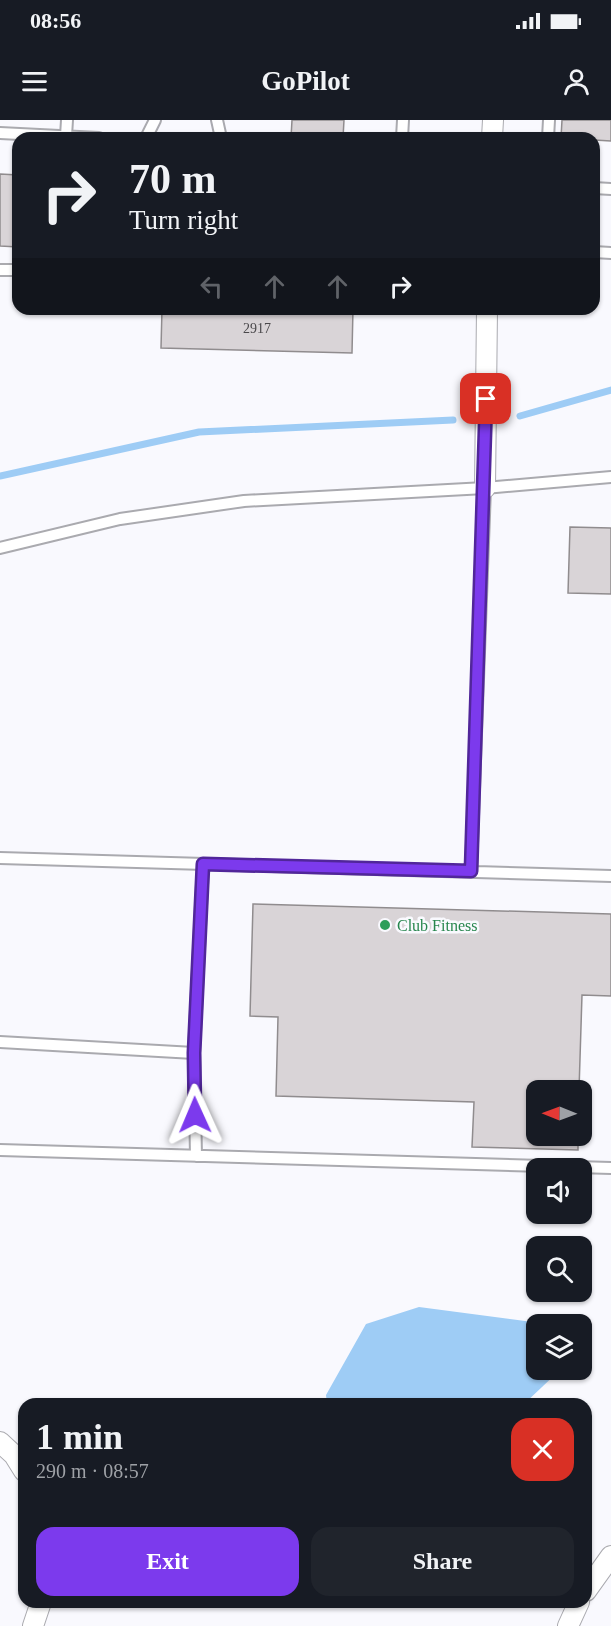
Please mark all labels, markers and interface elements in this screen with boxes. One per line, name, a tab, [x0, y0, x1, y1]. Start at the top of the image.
text: 08:56	[30, 8, 81, 33]
icon: menu	[18, 65, 51, 98]
icon: person	[560, 65, 593, 98]
text: GoPilot	[261, 66, 350, 96]
icon: right	[30, 156, 108, 234]
text: 70 m	[129, 156, 217, 202]
text: Turn right	[129, 205, 238, 235]
icon: left	[195, 270, 228, 303]
icon: ahead	[258, 270, 291, 303]
icon: ahead	[321, 270, 354, 303]
icon: right	[384, 270, 417, 303]
house number: 2917	[243, 321, 271, 336]
pin	[460, 373, 511, 424]
icon: arrive	[469, 382, 502, 415]
place label: Club Fitness	[397, 917, 477, 934]
marker: Club Fitness	[378, 918, 392, 932]
north arrow	[526, 1080, 592, 1146]
map controls	[526, 1080, 592, 1380]
position arrow	[163, 1083, 227, 1147]
button: sound	[526, 1158, 592, 1224]
button: search	[526, 1236, 592, 1302]
button: layers	[526, 1314, 592, 1380]
text: 1 min	[36, 1417, 123, 1457]
button: close	[511, 1418, 574, 1481]
text: 290 m · 08:57	[36, 1460, 149, 1482]
button: Exit	[36, 1527, 299, 1596]
button: Share	[311, 1527, 574, 1596]

